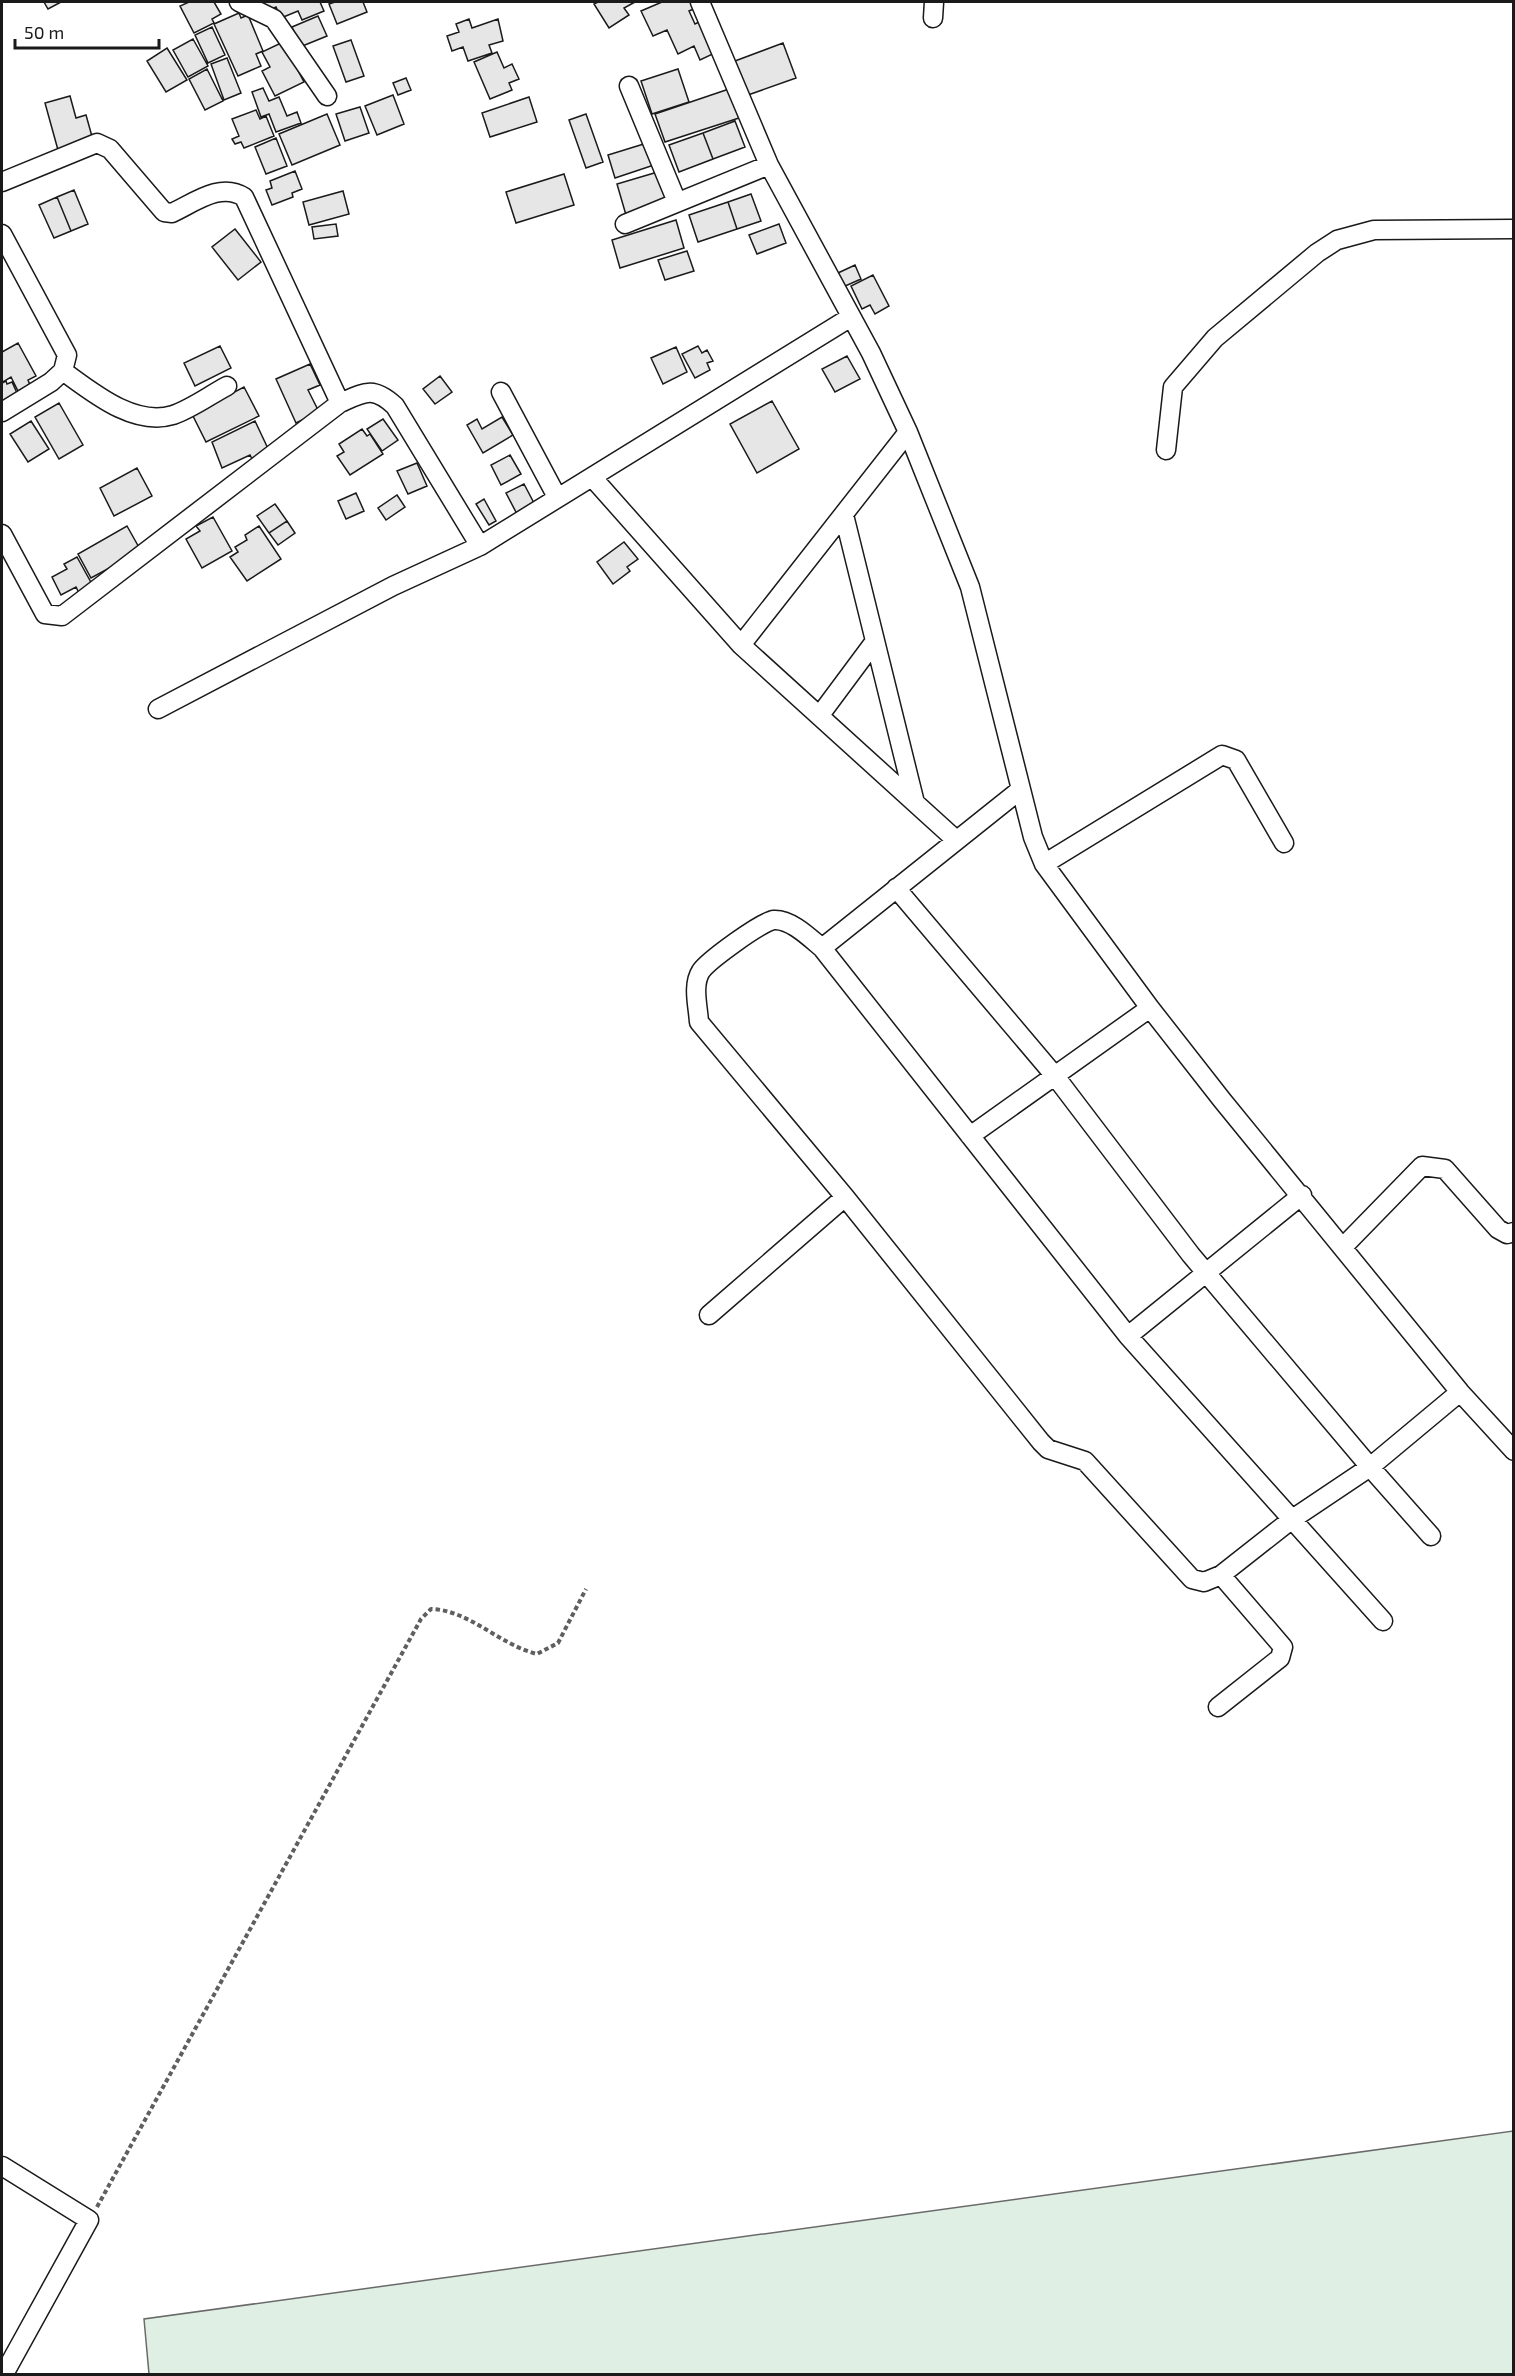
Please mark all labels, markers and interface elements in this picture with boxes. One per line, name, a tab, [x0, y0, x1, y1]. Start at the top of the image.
scale bar	[15, 12, 159, 50]
text: 50 m	[24, 21, 64, 43]

